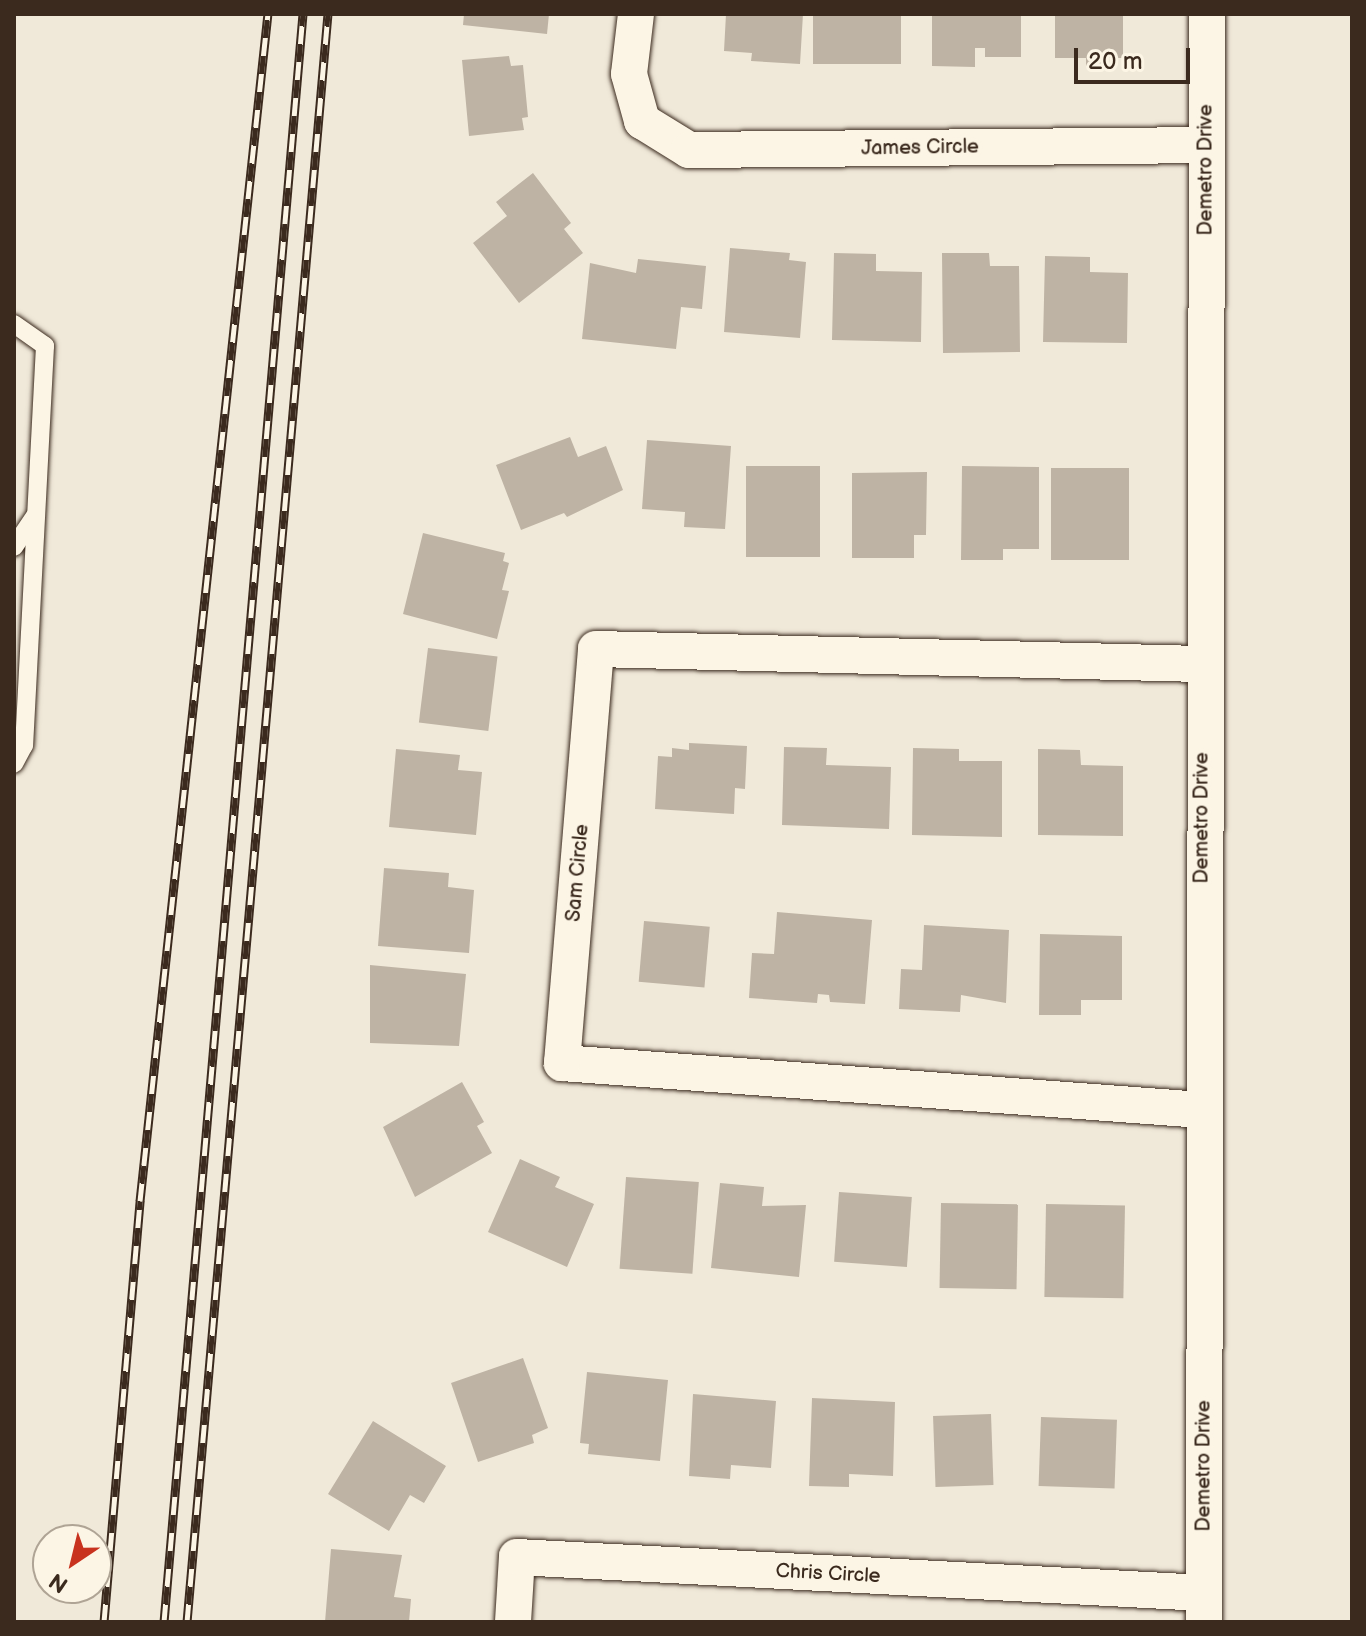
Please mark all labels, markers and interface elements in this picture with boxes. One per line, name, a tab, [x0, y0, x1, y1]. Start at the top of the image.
scale bar	[1078, 32, 1194, 82]
text: 20 m	[1088, 47, 1143, 76]
street label: Demetro Drive	[1194, 104, 1218, 236]
street label: James Circle	[861, 135, 979, 161]
street label: Demetro Drive	[1190, 752, 1214, 884]
street label: Sam Circle	[562, 823, 594, 923]
street label: Demetro Drive	[1192, 1400, 1216, 1532]
north arrow	[32, 1524, 112, 1604]
street label: Chris Circle	[775, 1559, 881, 1589]
text: N	[45, 1567, 74, 1598]

